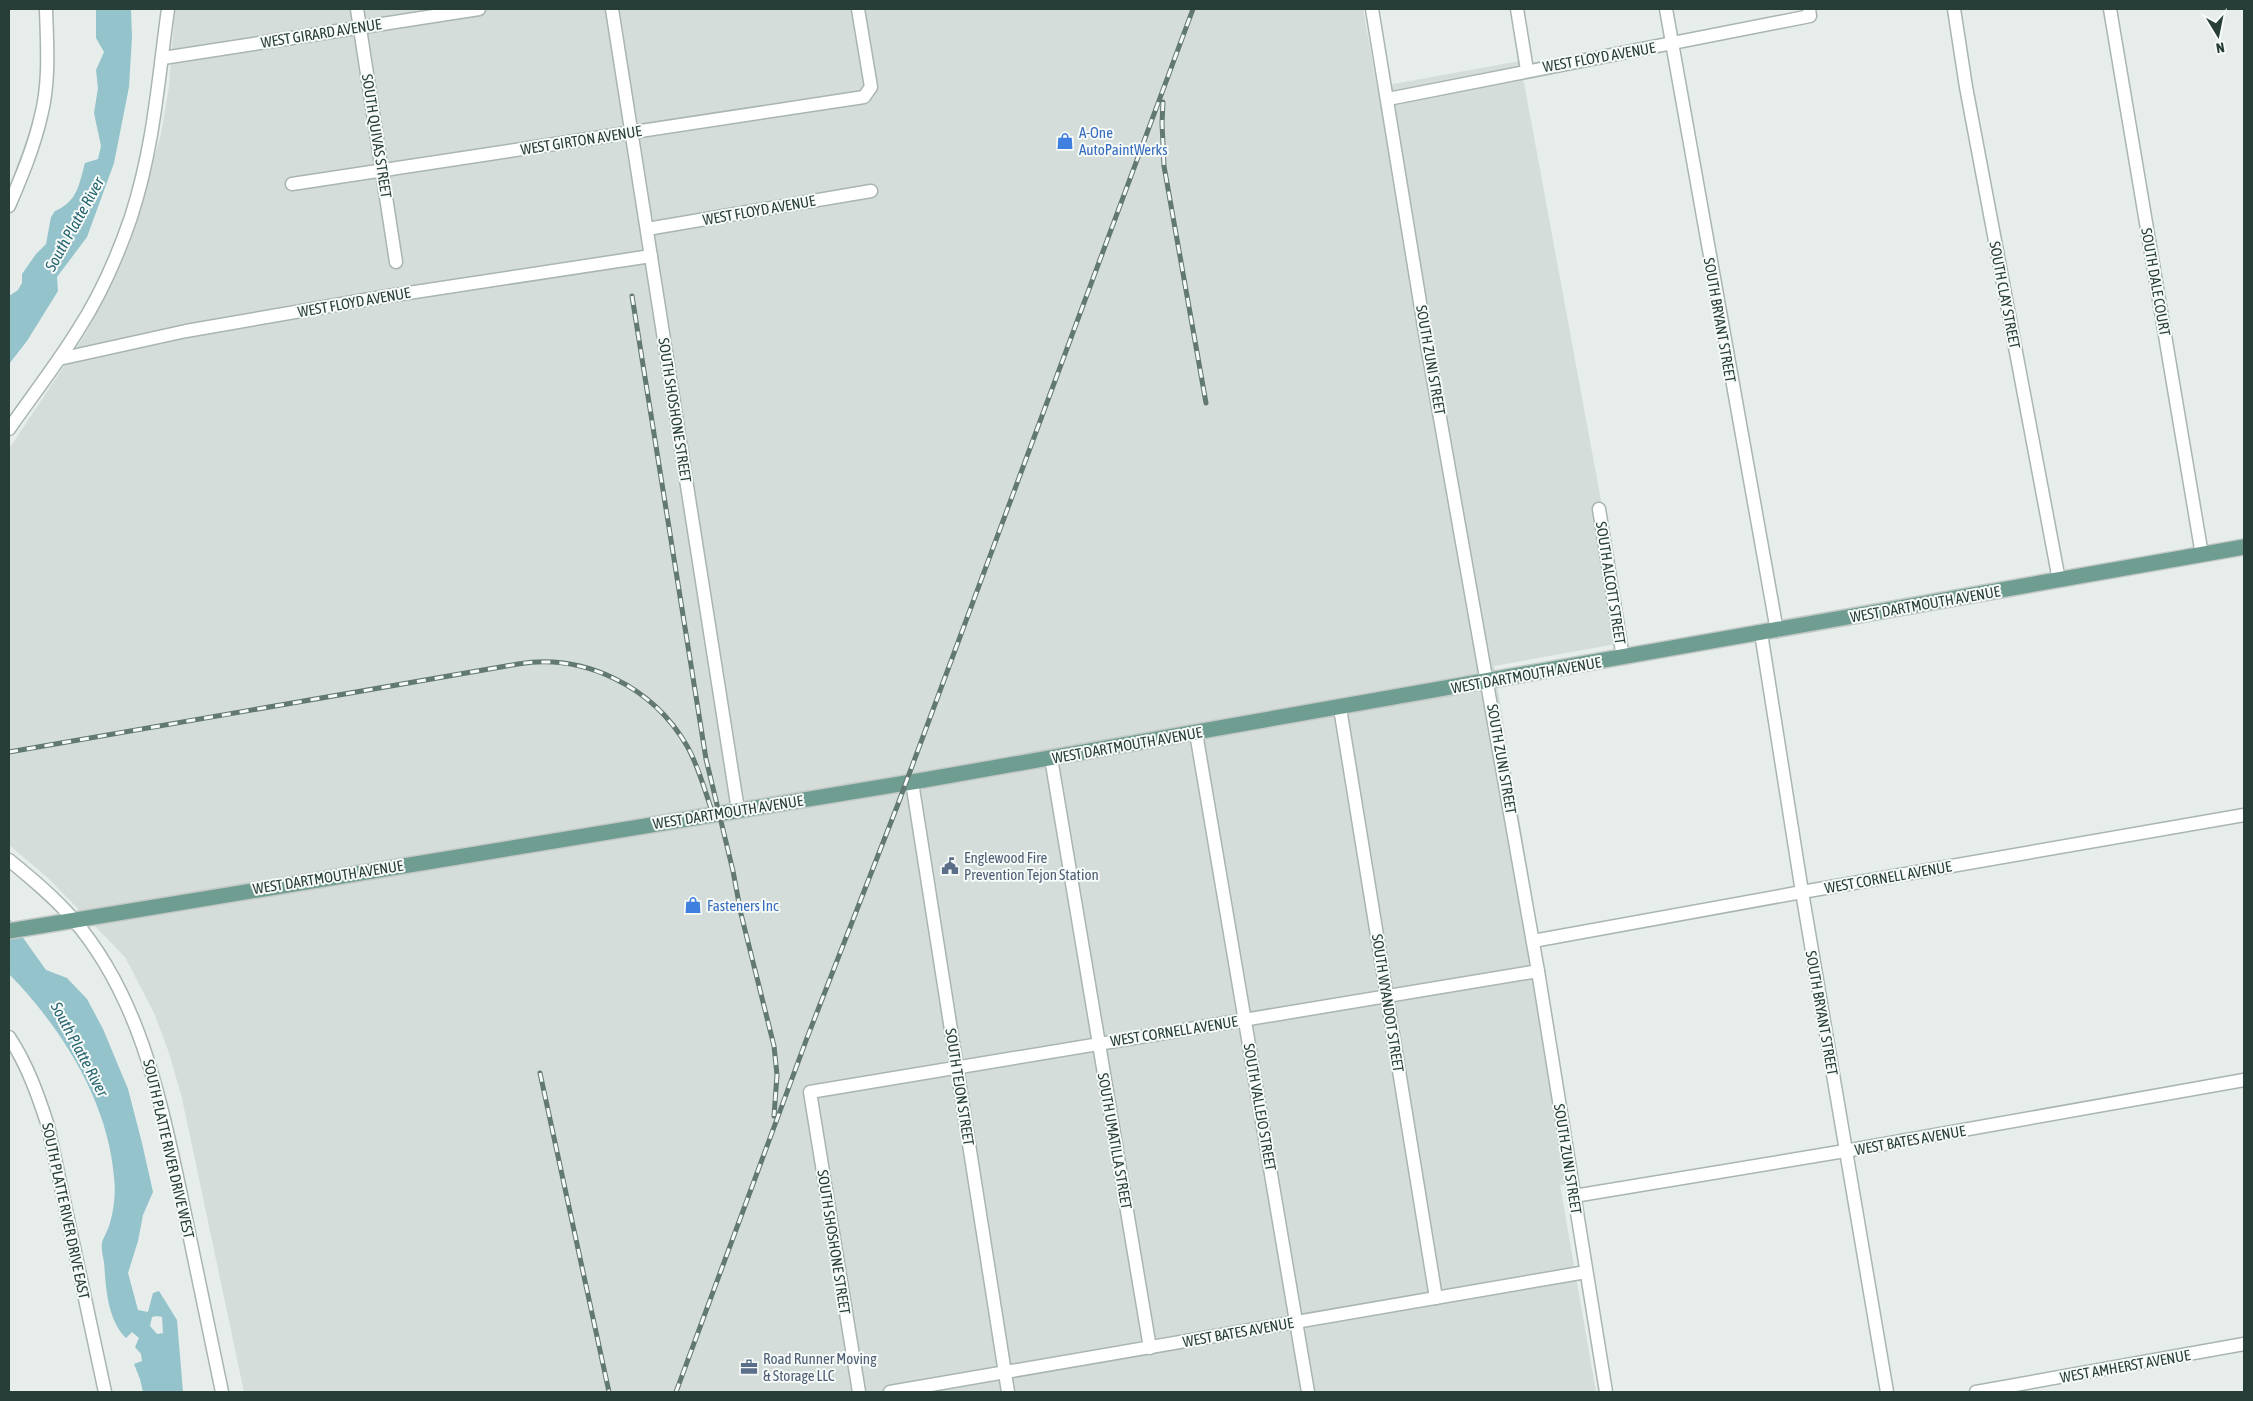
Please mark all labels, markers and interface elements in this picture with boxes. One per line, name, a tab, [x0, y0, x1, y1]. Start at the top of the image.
north arrow	[2193, 10, 2243, 60]
street label: WEST GIRARD AVENUE	[260, 15, 383, 51]
street label: WEST FLOYD AVENUE	[1541, 39, 1657, 75]
text: N	[2215, 39, 2226, 56]
street label: SOUTH QUIVAS STREET	[359, 73, 395, 200]
street label: WEST GIRTON AVENUE	[519, 122, 643, 158]
place label: A-One AutoPaintWerks	[1079, 124, 1167, 158]
shop icon: A-One AutoPaintWerks	[1055, 131, 1075, 151]
water label: South Platte River	[40, 173, 108, 275]
street label: WEST FLOYD AVENUE	[701, 192, 817, 228]
street label: SOUTH DALE COURT	[2138, 227, 2174, 338]
street label: SOUTH CLAY STREET	[1986, 240, 2024, 350]
street label: SOUTH BRYANT STREET	[1701, 256, 1739, 384]
street label: WEST FLOYD AVENUE	[296, 284, 412, 320]
street label: SOUTH ZUNI STREET	[1413, 304, 1449, 417]
street label: SOUTH SHOSHONE STREET	[655, 337, 695, 484]
street label: SOUTH ALCOTT STREET	[1593, 520, 1629, 646]
street label: WEST DARTMOUTH AVENUE	[1849, 582, 2002, 626]
street label: WEST DARTMOUTH AVENUE	[1450, 653, 1603, 697]
street label: SOUTH ZUNI STREET	[1484, 703, 1520, 816]
street label: WEST DARTMOUTH AVENUE	[1051, 723, 1204, 767]
street label: WEST DARTMOUTH AVENUE	[652, 792, 805, 832]
place label: Englewood Fire Prevention Tejon Station	[964, 849, 1099, 883]
public building icon: Englewood Fire Prevention Tejon Station	[940, 856, 960, 876]
street label: WEST DARTMOUTH AVENUE	[252, 857, 405, 897]
street label: WEST CORNELL AVENUE	[1823, 857, 1953, 897]
shop icon: Fasteners Inc	[683, 895, 703, 915]
place label: Fasteners Inc	[707, 897, 779, 914]
street label: SOUTH WYANDOT STREET	[1369, 933, 1407, 1074]
street label: SOUTH BRYANT STREET	[1803, 949, 1841, 1077]
water label: South Platte River	[47, 998, 113, 1100]
street label: WEST CORNELL AVENUE	[1109, 1012, 1239, 1049]
street label: SOUTH TEJON STREET	[942, 1027, 978, 1147]
street label: SOUTH VALLEJO STREET	[1240, 1042, 1280, 1172]
street label: SOUTH PLATTE RIVER DRIVE WEST	[140, 1058, 198, 1241]
street label: SOUTH UMATILLA STREET	[1095, 1072, 1135, 1211]
street label: SOUTH ZUNI STREET	[1551, 1103, 1585, 1216]
street label: SOUTH PLATTE RIVER DRIVE EAST	[39, 1121, 93, 1301]
street label: WEST BATES AVENUE	[1853, 1122, 1967, 1158]
street label: SOUTH SHOSHONE STREET	[814, 1169, 854, 1316]
street label: WEST BATES AVENUE	[1181, 1314, 1295, 1350]
street label: WEST AMHERST AVENUE	[2059, 1346, 2192, 1386]
place label: Road Runner Moving & Storage LLC	[763, 1350, 877, 1384]
office icon: Road Runner Moving & Storage LLC	[739, 1357, 759, 1377]

